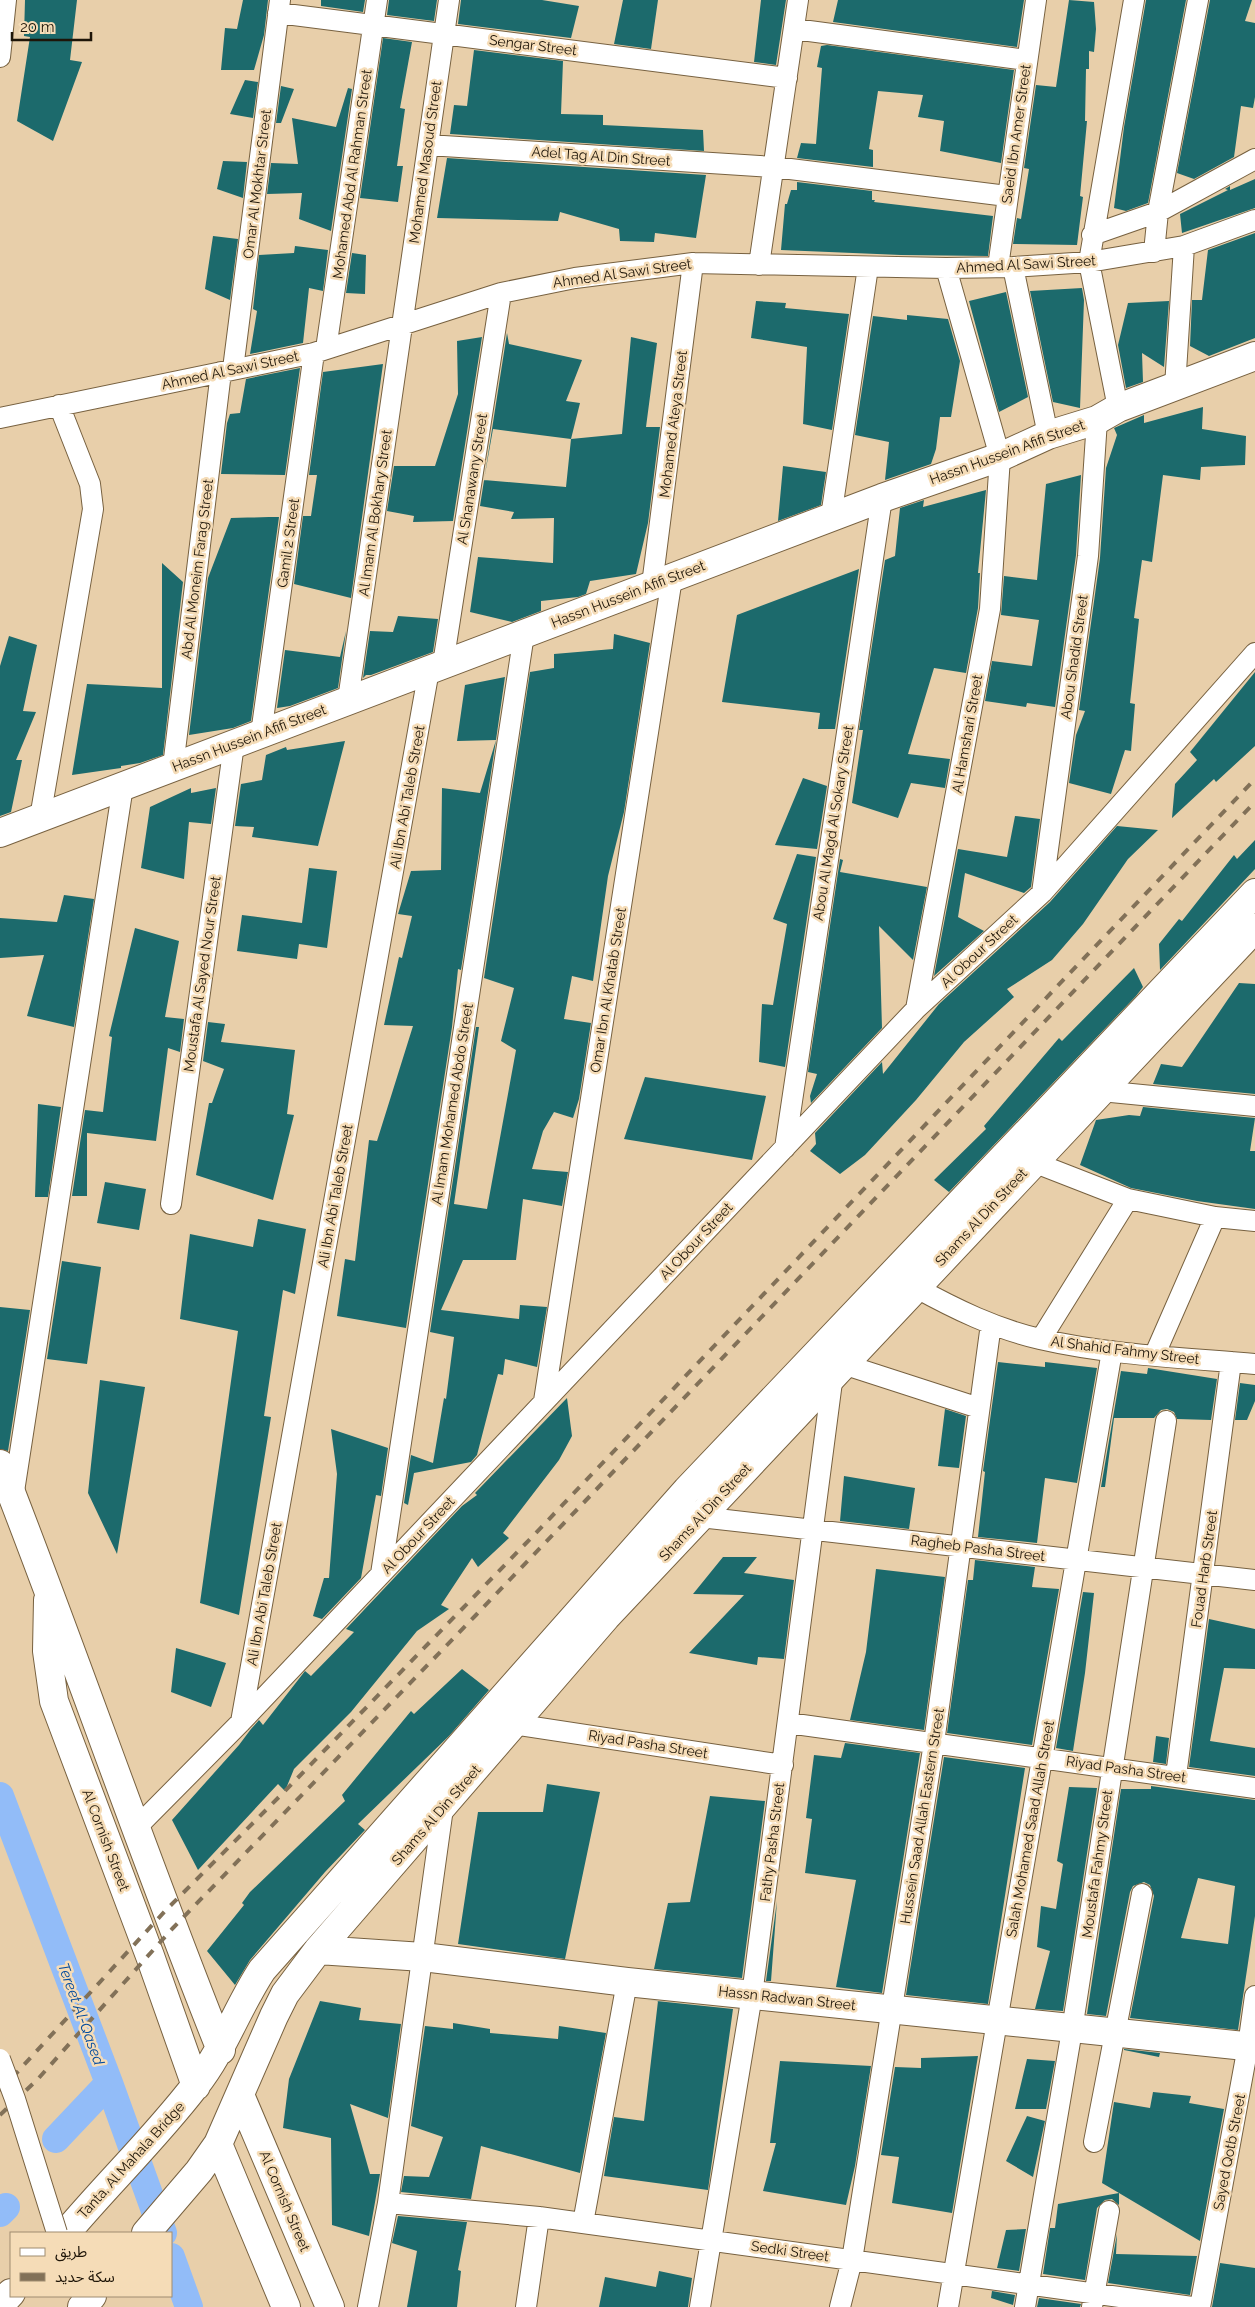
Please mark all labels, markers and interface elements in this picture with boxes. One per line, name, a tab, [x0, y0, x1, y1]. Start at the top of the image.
scale bar	[12, 10, 91, 42]
text: 20 m	[20, 18, 55, 36]
street label: Sengar Street	[488, 32, 578, 58]
street label: Saeid Ibn Amer Street	[998, 63, 1034, 205]
street label: Mohamed Abd Al Rahman Street	[329, 68, 375, 280]
street label: Mohamed Masoud Street	[406, 79, 444, 244]
street label: Omar Al Mokhtar Street	[240, 108, 274, 260]
street label: Adel Tag Al Din Street	[531, 143, 671, 169]
street label: Ahmed Al Sawi Street	[956, 252, 1096, 276]
street label: Ahmed Al Sawi Street	[552, 255, 693, 291]
street label: Ahmed Al Sawi Street	[160, 348, 300, 392]
street label: Mohamed Ateya Street	[656, 349, 690, 499]
street label: Al Shanawany Street	[454, 412, 490, 546]
street label: Hassn Hussein Afifi Street	[927, 416, 1087, 488]
street label: Al Imam Al Bokhary Street	[355, 428, 395, 597]
street label: Abd Al Moneim Farag Street	[178, 478, 216, 660]
street label: Gamil 2 Street	[274, 497, 302, 589]
street label: Hassn Hussein Afifi Street	[549, 557, 708, 631]
street label: Abou Shadid Street	[1057, 593, 1091, 720]
street label: Al Hamshari Street	[949, 673, 985, 795]
street label: Hassn Hussein Afifi Street	[170, 701, 329, 775]
street label: Ali Ibn Abi Taleb Street	[386, 724, 428, 870]
street label: Abou Al Magd Al Sokary Street	[810, 724, 856, 922]
street label: Moustafa Al Sayed Nour Street	[180, 875, 224, 1073]
street label: Omar Ibn Al Khatab Street	[587, 906, 629, 1074]
street label: Al Obour Street	[937, 911, 1021, 991]
street label: Al Imam Mohamed Abdo Street	[428, 1002, 476, 1206]
street label: Ali Ibn Abi Taleb Street	[314, 1123, 356, 1269]
street label: Shams Al Din Street	[932, 1165, 1030, 1269]
street label: Al Obour Street	[656, 1199, 736, 1283]
street label: Al Shahid Fahmy Street	[1050, 1333, 1201, 1367]
street label: Shams Al Din Street	[656, 1460, 754, 1564]
street label: Al Obour Street	[378, 1493, 458, 1577]
street label: Fouad Harb Street	[1188, 1509, 1220, 1629]
street label: Ali Ibn Abi Taleb Street	[243, 1521, 285, 1667]
street label: Ragheb Pasha Street	[910, 1532, 1046, 1564]
street label: Hussein Saad Allah Eastern Street	[897, 1707, 947, 1925]
street label: Salah Mohamed Saad Allah Street	[1003, 1719, 1057, 1939]
street label: Riyad Pasha Street	[587, 1727, 709, 1761]
street label: Riyad Pasha Street	[1065, 1753, 1187, 1785]
street label: Shams Al Din Street	[388, 1762, 484, 1868]
street label: Fathy Pasha Street	[757, 1781, 787, 1902]
street label: Al Cornish Street	[79, 1787, 133, 1893]
street label: Moustafa Fahmy Street	[1079, 1789, 1115, 1939]
water label: Tereet Al-Qased	[54, 1960, 108, 2069]
street label: Hassn Radwan Street	[718, 1983, 857, 2013]
street label: Sayed Qotb Street	[1210, 2092, 1248, 2212]
street label: Tanta, Al Mahala Bridge	[74, 2098, 188, 2222]
street label: Al Cornish Street	[257, 2148, 314, 2254]
legend	[10, 2232, 172, 2297]
street label: Sedki Street	[750, 2238, 830, 2264]
text: طريق	[55, 2243, 87, 2262]
text: سكة حديد	[55, 2268, 115, 2286]

